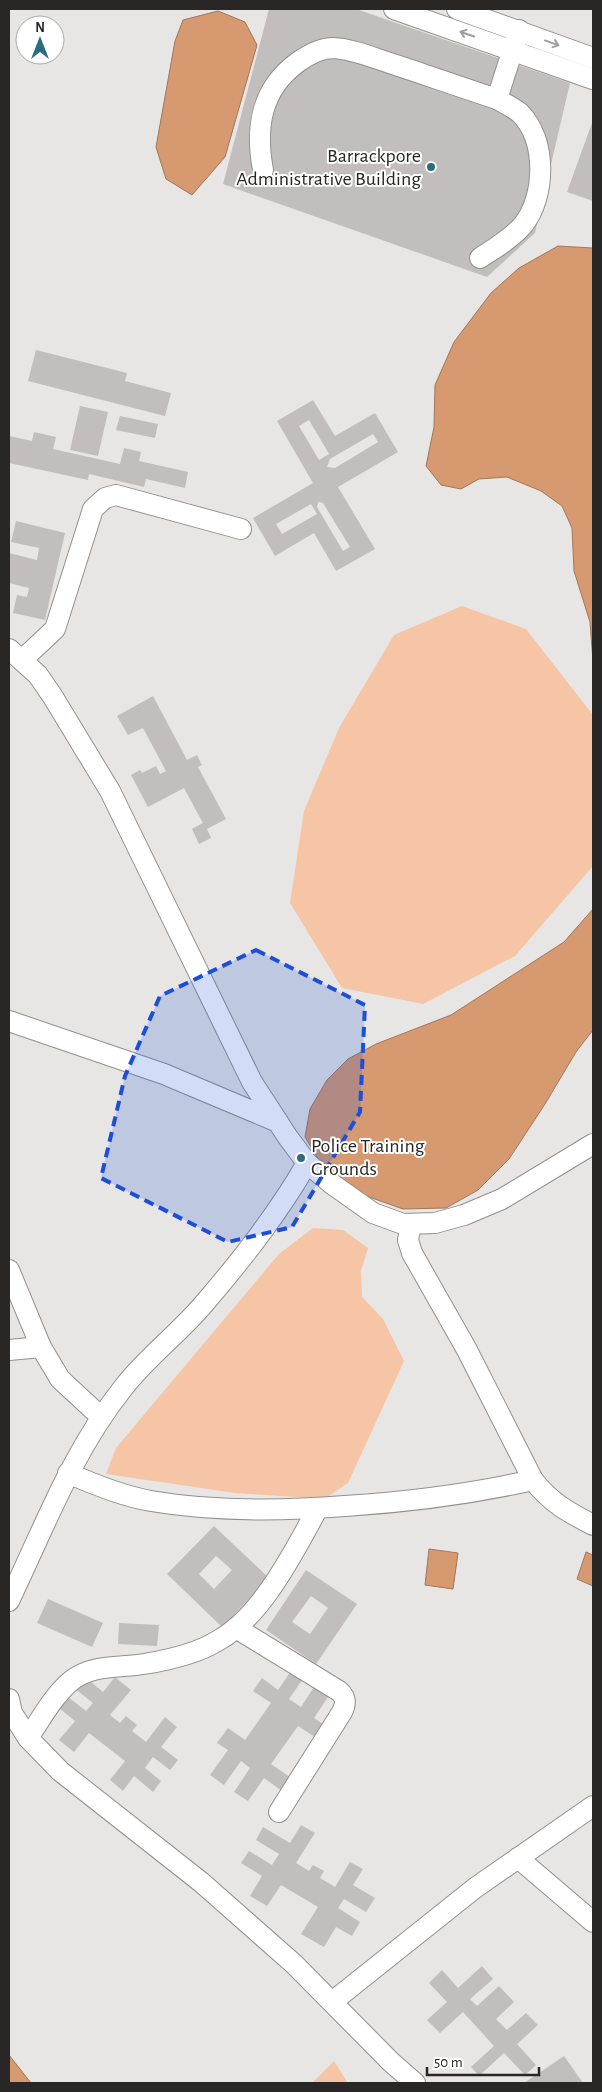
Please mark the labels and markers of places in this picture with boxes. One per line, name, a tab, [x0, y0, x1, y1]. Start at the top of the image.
place label: Barrackpore Administrative Building	[236, 146, 421, 189]
marker: Barrackpore Administrative Building	[425, 161, 437, 173]
place label: Police Training Grounds	[311, 1136, 425, 1179]
marker: Police Training Grounds	[295, 1152, 307, 1164]

